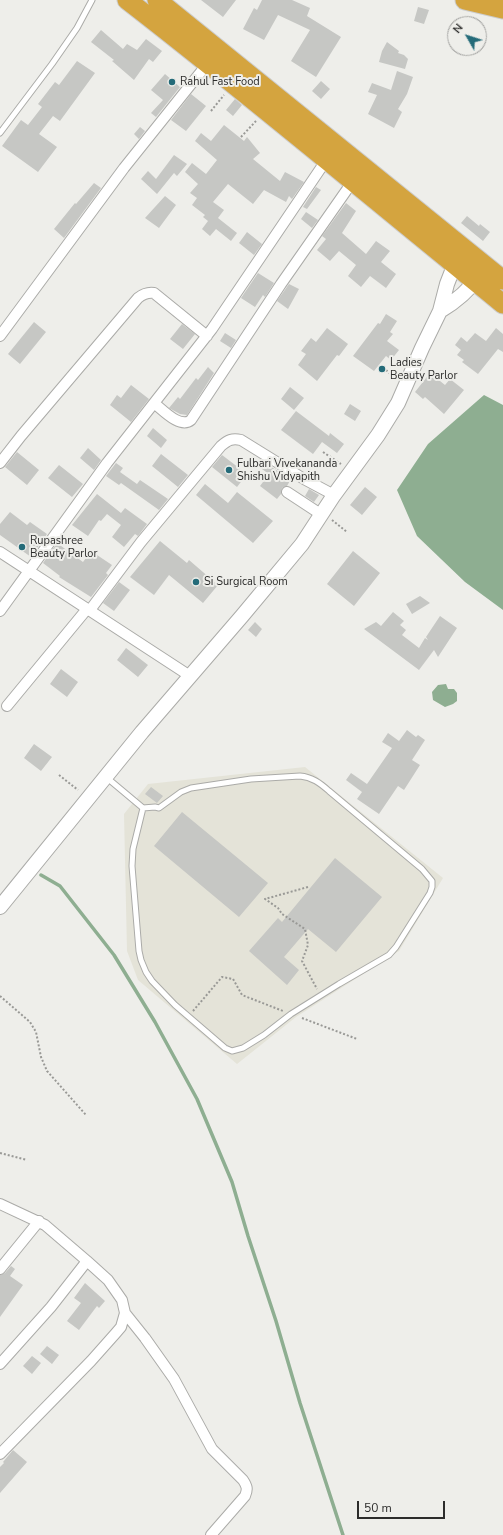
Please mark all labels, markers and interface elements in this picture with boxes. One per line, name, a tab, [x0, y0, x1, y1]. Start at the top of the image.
north arrow	[447, 16, 487, 56]
text: N	[450, 21, 466, 37]
place label: Rahul Fast Food	[180, 75, 260, 89]
marker: Rahul Fast Food	[167, 77, 177, 87]
place label: Ladies Beauty Parlor	[390, 356, 457, 382]
marker: Ladies Beauty Parlor	[377, 364, 387, 374]
place label: Fulbari Vivekananda Shishu Vidyapith	[237, 457, 337, 483]
marker: Fulbari Vivekananda Shishu Vidyapith	[224, 465, 234, 475]
place label: Rupashree Beauty Parlor	[30, 534, 97, 560]
marker: Rupashree Beauty Parlor	[17, 542, 27, 552]
place label: Si Surgical Room	[204, 575, 288, 589]
marker: Si Surgical Room	[191, 577, 201, 587]
scale bar	[359, 1493, 447, 1519]
text: 50 m	[364, 1500, 392, 1516]

